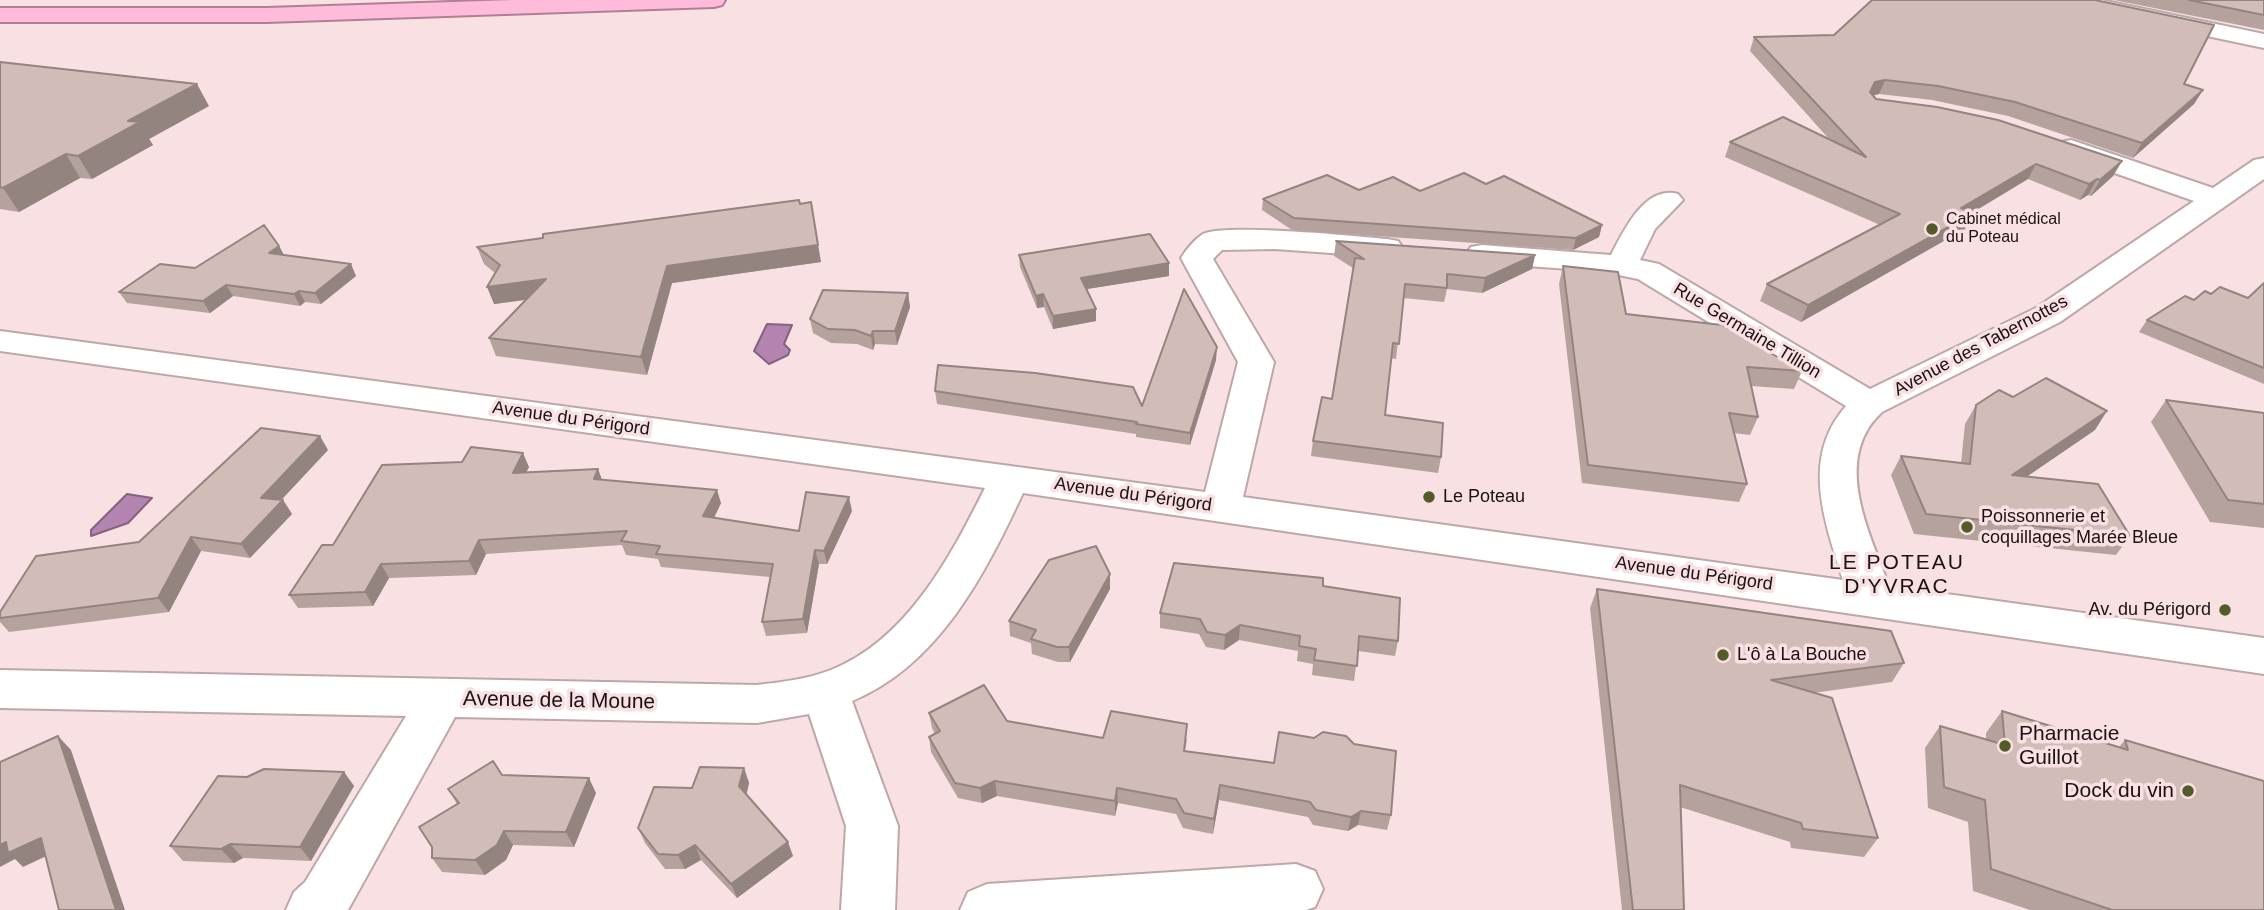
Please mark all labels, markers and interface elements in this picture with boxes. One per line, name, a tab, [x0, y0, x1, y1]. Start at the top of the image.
place label: Cabinet médical du Poteau	[1946, 210, 2061, 248]
marker: Cabinet médical du Poteau	[1924, 221, 1940, 237]
street label: Rue Germaine Tillion	[1669, 278, 1825, 384]
street label: Avenue des Tabernottes	[1890, 291, 2072, 401]
street label: Avenue du Périgord	[491, 397, 651, 441]
street label: Avenue du Périgord	[1053, 473, 1213, 517]
place label: Le Poteau	[1443, 486, 1525, 508]
marker: Le Poteau	[1421, 489, 1437, 505]
place label: Poissonnerie et coquillages Marée Bleue	[1981, 506, 2178, 548]
marker: Poissonnerie et coquillages Marée Bleue	[1959, 519, 1975, 535]
district label: LE POTEAU D'YVRAC	[1830, 550, 1964, 600]
street label: Avenue du Périgord	[1614, 552, 1774, 596]
place label: Av. du Périgord	[2089, 599, 2211, 621]
marker: Av. du Périgord	[2217, 602, 2233, 618]
place label: L'ô à La Bouche	[1737, 644, 1867, 666]
marker: L'ô à La Bouche	[1715, 647, 1731, 663]
street label: Avenue de la Moune	[463, 687, 655, 715]
place label: Pharmacie Guillot	[2019, 721, 2119, 771]
marker: Pharmacie Guillot	[1997, 738, 2013, 754]
place label: Dock du vin	[2064, 778, 2174, 804]
marker: Dock du vin	[2180, 783, 2196, 799]

